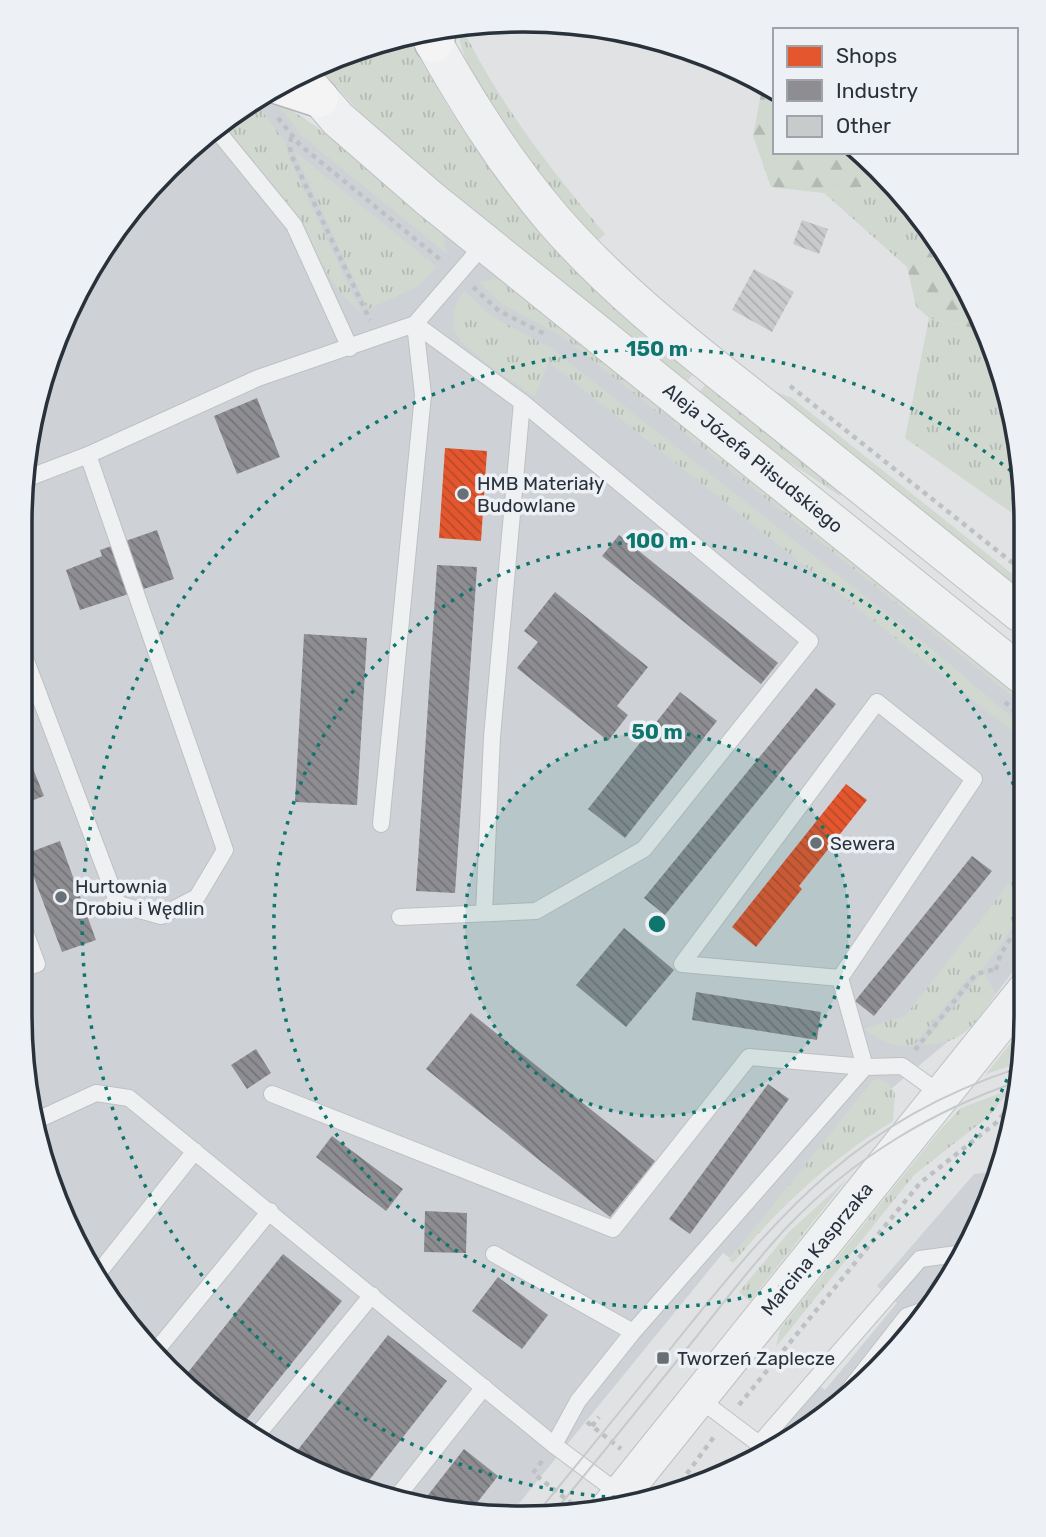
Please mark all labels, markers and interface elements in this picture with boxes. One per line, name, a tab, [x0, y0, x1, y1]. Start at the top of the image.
legend	[773, 28, 1018, 154]
text: Shops	[836, 43, 897, 68]
text: Industry	[836, 78, 918, 103]
text: Other	[836, 113, 891, 138]
text: 150 m	[626, 336, 688, 361]
street label: Aleja Józefa Piłsudskiego	[658, 378, 848, 538]
place label: HMB Materiały Budowlane	[477, 472, 605, 517]
marker: HMB Materiały Budowlane	[455, 486, 471, 502]
text: 100 m	[626, 528, 688, 553]
text: 50 m	[631, 719, 683, 744]
place label: Sewera	[830, 832, 895, 855]
marker: Sewera	[808, 835, 824, 851]
place label: Hurtownia Drobiu i Wędlin	[75, 875, 205, 920]
marker: Hurtownia Drobiu i Wędlin	[53, 889, 69, 905]
centre of rings	[645, 912, 669, 936]
street label: Marcina Kasprzaka	[756, 1178, 878, 1320]
place label: Tworzeń Zaplecze	[677, 1347, 835, 1370]
marker: Tworzeń Zaplecze	[655, 1350, 671, 1366]

